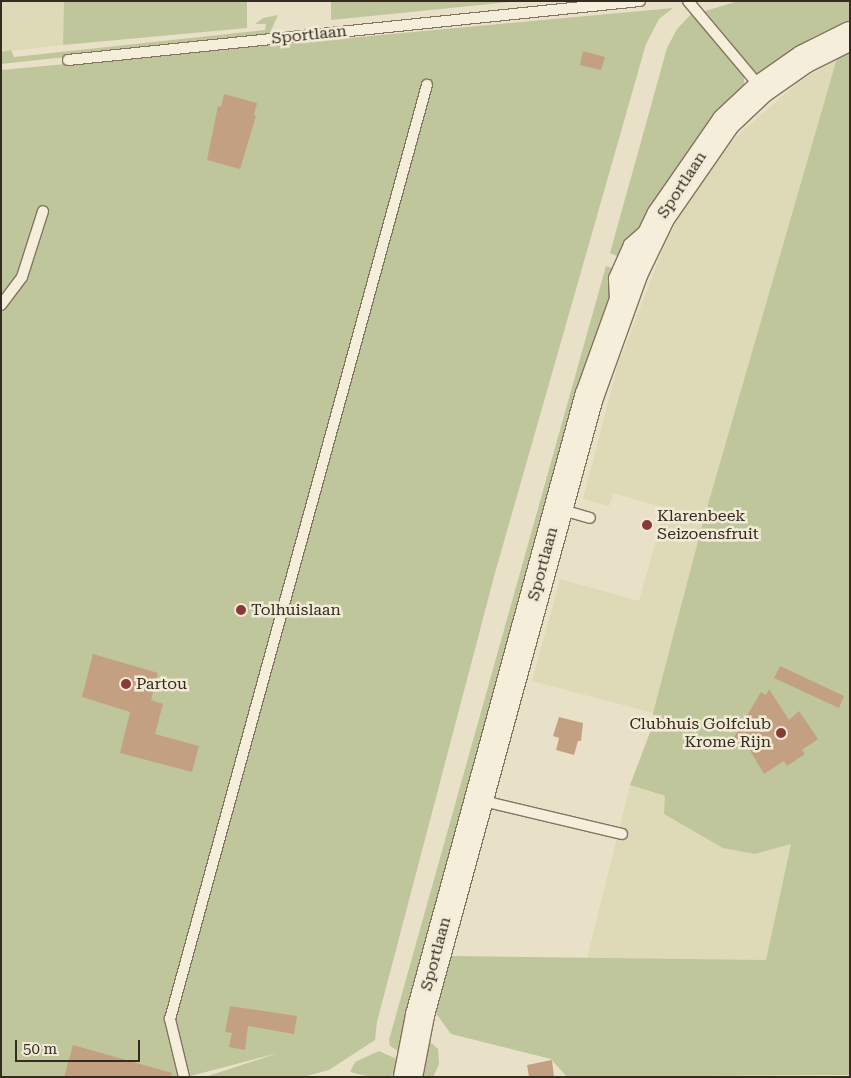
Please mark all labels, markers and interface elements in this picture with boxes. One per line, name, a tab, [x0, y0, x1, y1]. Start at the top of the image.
street label: Sportlaan	[270, 22, 348, 48]
street label: Sportlaan	[653, 148, 711, 222]
place label: Klarenbeek Seizoensfruit	[657, 506, 759, 544]
marker: Klarenbeek Seizoensfruit	[641, 519, 653, 531]
street label: Sportlaan	[524, 525, 562, 603]
place label: Tolhuislaan	[251, 600, 341, 620]
marker: Tolhuislaan	[235, 604, 247, 616]
place label: Partou	[136, 674, 187, 694]
marker: Partou	[120, 678, 132, 690]
place label: Clubhuis Golfclub Krome Rijn	[629, 714, 771, 752]
marker: Clubhuis Golfclub Krome Rijn	[775, 727, 787, 739]
street label: Sportlaan	[417, 915, 455, 993]
scale bar	[18, 1030, 142, 1062]
text: 50 m	[23, 1040, 57, 1058]

